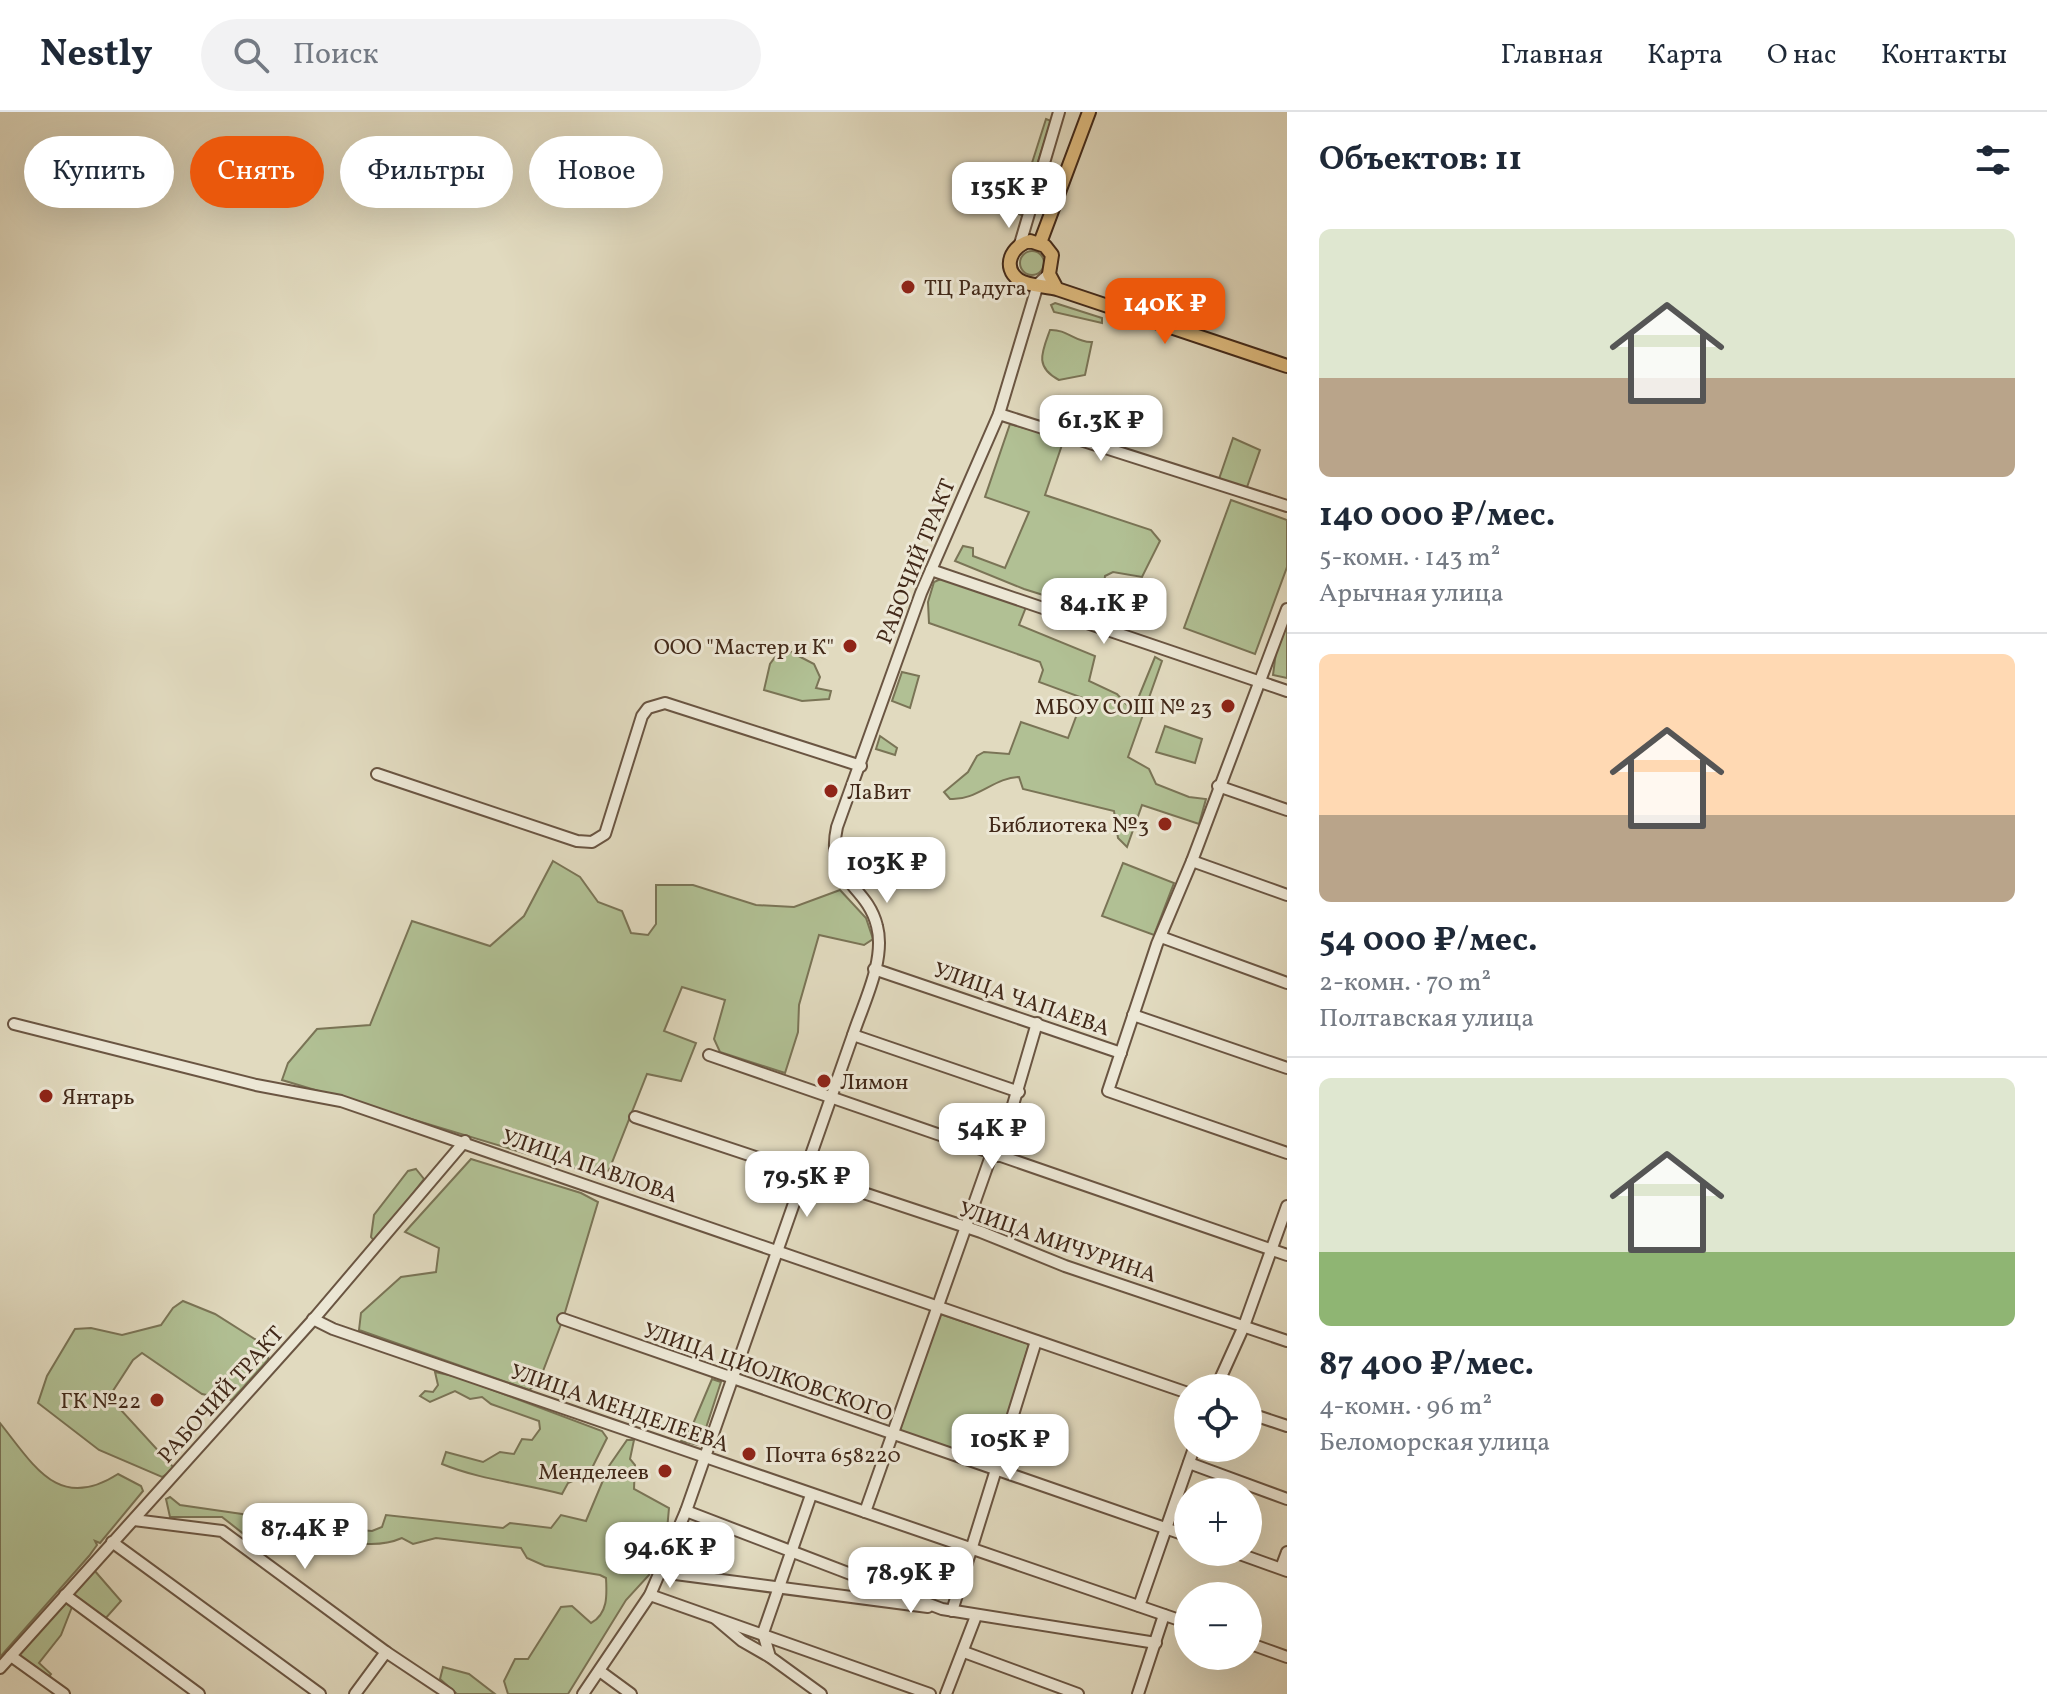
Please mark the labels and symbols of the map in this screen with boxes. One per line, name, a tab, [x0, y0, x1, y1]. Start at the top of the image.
pin: 135K ₽	[944, 162, 1074, 230]
place label: ТЦ Радуга	[924, 274, 1027, 305]
marker: ТЦ Радуга	[899, 278, 917, 296]
pin: 140K ₽	[1100, 278, 1230, 346]
pin: 61.3K ₽	[1027, 395, 1175, 463]
street label: РАБОЧИЙ ТРАКТ	[870, 475, 965, 649]
pin: 84.1K ₽	[1030, 578, 1178, 646]
place label: ООО "Мастер и К"	[654, 633, 834, 664]
marker: ООО "Мастер и К"	[841, 637, 859, 655]
place label: МБОУ СОШ № 23	[1035, 693, 1212, 724]
marker: МБОУ СОШ № 23	[1219, 697, 1237, 715]
place label: ЛаВит	[847, 778, 911, 809]
marker: ЛаВит	[822, 782, 840, 800]
place label: Библиотека №3	[988, 811, 1149, 842]
marker: Библиотека №3	[1156, 815, 1174, 833]
pin: 103K ₽	[822, 837, 952, 905]
street label: УЛИЦА ЧАПАЕВА	[929, 956, 1114, 1045]
place label: Лимон	[840, 1068, 908, 1099]
marker: Лимон	[815, 1072, 833, 1090]
place label: Янтарь	[62, 1083, 135, 1114]
marker: Янтарь	[37, 1087, 55, 1105]
pin: 54K ₽	[936, 1103, 1048, 1171]
street label: УЛИЦА ПАВЛОВА	[497, 1123, 682, 1212]
pin: 79.5K ₽	[733, 1151, 881, 1219]
street label: УЛИЦА МИЧУРИНА	[954, 1195, 1160, 1292]
street label: УЛИЦА ЦИОЛКОВСКОГО	[638, 1316, 896, 1431]
street label: РАБОЧИЙ ТРАКТ	[152, 1320, 292, 1471]
street label: УЛИЦА МЕНДЕЛЕЕВА	[506, 1357, 733, 1461]
place label: ГК №22	[61, 1387, 141, 1418]
marker: ГК №22	[148, 1391, 166, 1409]
pin: 105K ₽	[945, 1414, 1075, 1482]
place label: Почта 658220	[765, 1441, 901, 1472]
marker: Почта 658220	[740, 1445, 758, 1463]
place label: Менделеев	[538, 1458, 649, 1489]
marker: Менделеев	[656, 1462, 674, 1480]
pin: 87.4K ₽	[231, 1503, 379, 1571]
pin: 94.6K ₽	[596, 1522, 744, 1590]
pin: 78.9K ₽	[837, 1547, 985, 1615]

